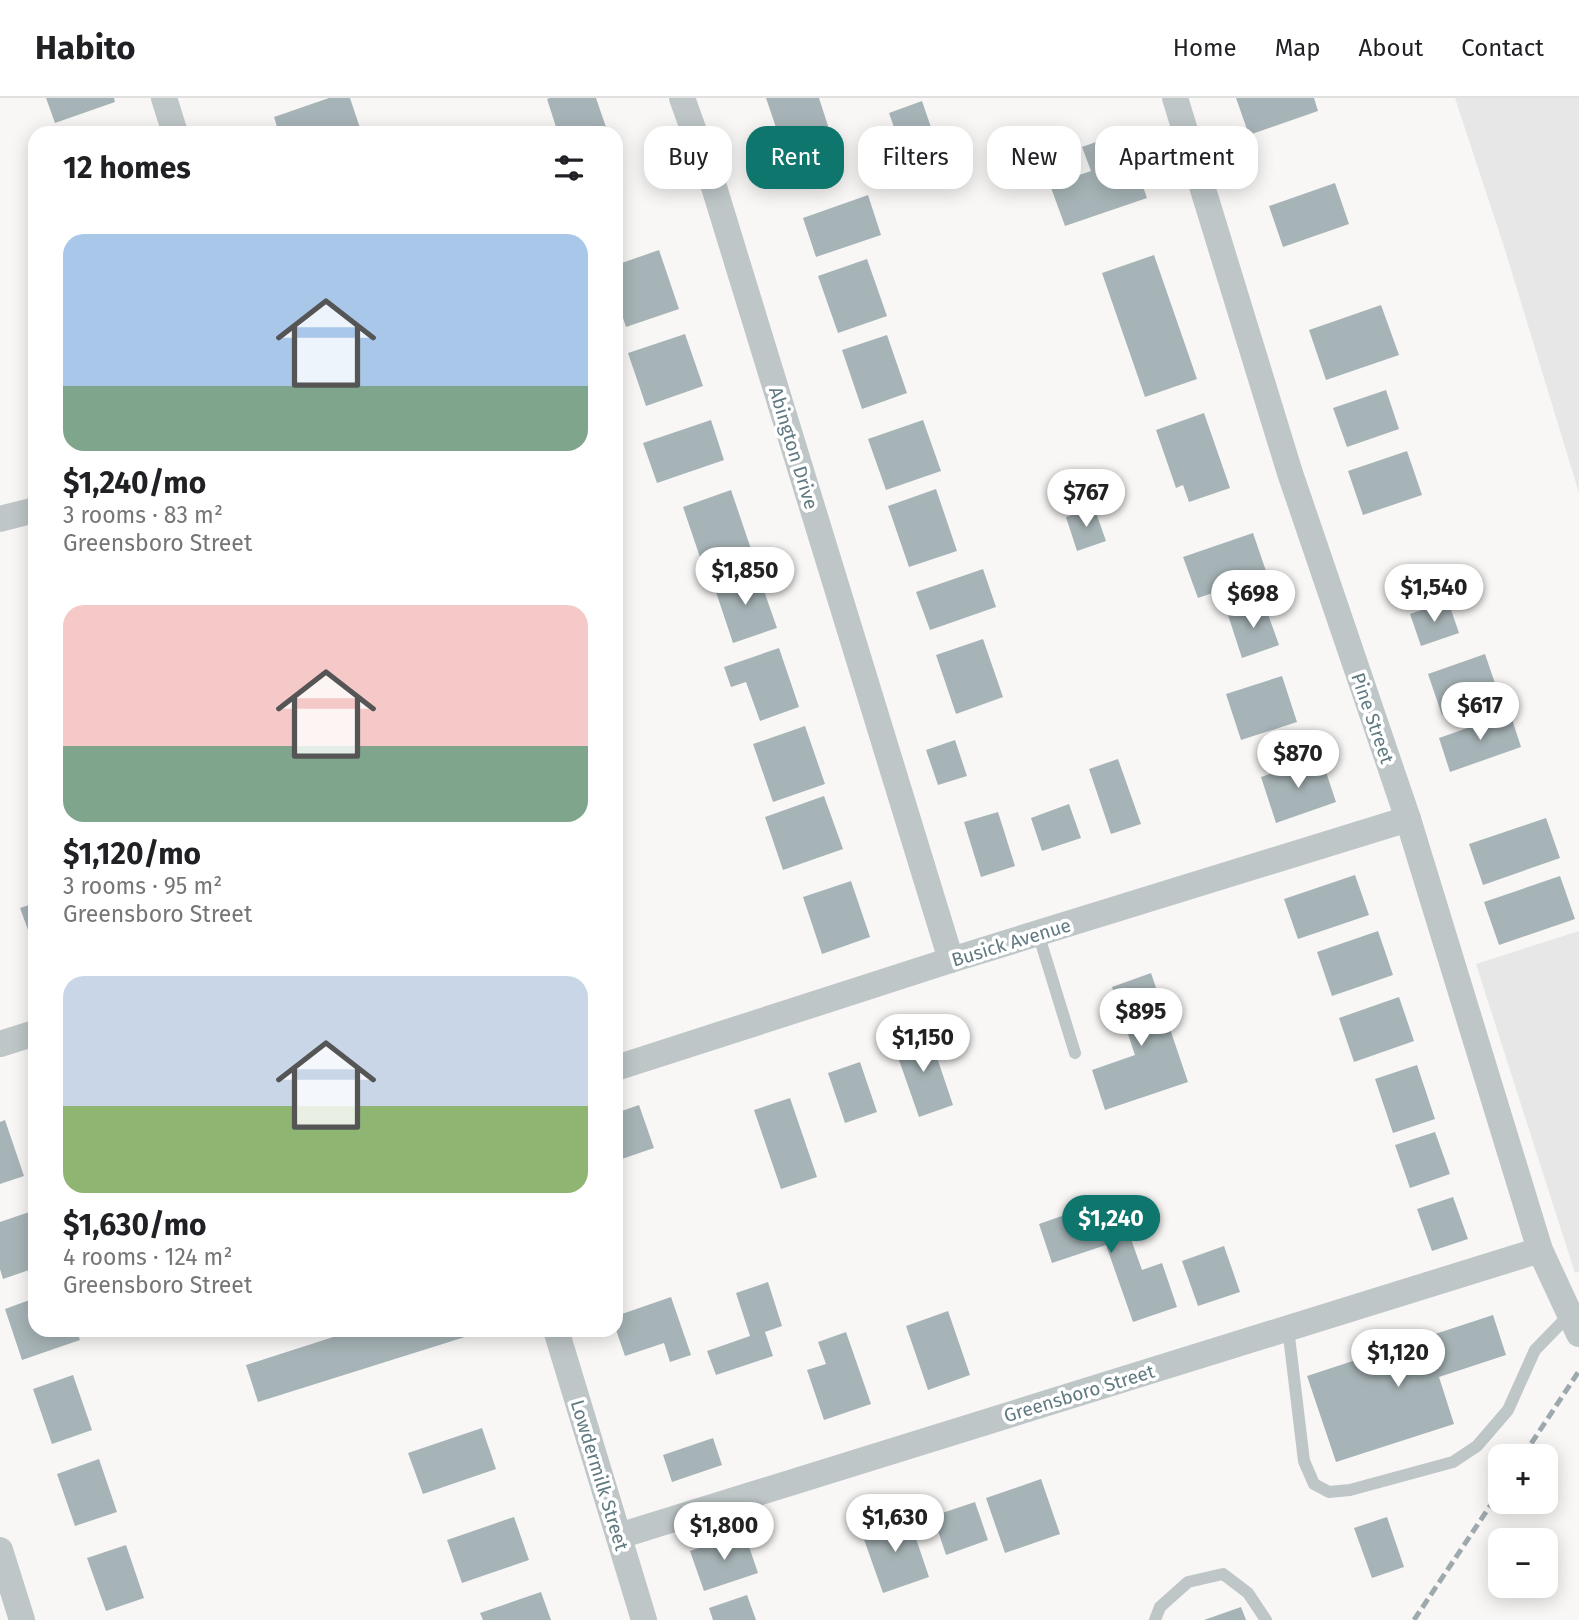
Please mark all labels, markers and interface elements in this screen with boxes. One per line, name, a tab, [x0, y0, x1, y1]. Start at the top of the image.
text: Habito	[35, 28, 136, 68]
text: Home	[1173, 34, 1237, 62]
text: Map	[1275, 34, 1321, 62]
text: About	[1359, 34, 1423, 62]
text: Contact	[1461, 34, 1544, 62]
chip: Buy	[644, 126, 732, 189]
chip: Rent	[746, 126, 844, 189]
chip: Filters	[858, 126, 973, 189]
chip: New	[987, 126, 1081, 189]
chip: Apartment	[1095, 126, 1258, 189]
icon: filters	[550, 149, 588, 187]
text: 12 homes	[63, 150, 191, 186]
icon: home	[263, 280, 389, 406]
street label: Abington Drive	[764, 384, 823, 512]
text: $1,240/mo	[63, 465, 206, 501]
pin: $767	[1045, 470, 1127, 529]
text: $767	[1063, 478, 1109, 506]
text: 3 rooms · 83 m²	[63, 501, 223, 529]
text: Greensboro Street	[63, 529, 252, 557]
pin: $1,850	[688, 547, 802, 607]
text: $1,850	[711, 556, 779, 584]
pin: $1,540	[1377, 564, 1491, 624]
pin: $698	[1212, 570, 1294, 630]
text: $1,540	[1401, 573, 1468, 601]
text: $698	[1227, 579, 1279, 607]
icon: home	[263, 651, 389, 777]
street label: Pine Street	[1346, 670, 1399, 767]
pin: $617	[1439, 682, 1521, 742]
text: $617	[1457, 691, 1503, 719]
pin: $870	[1257, 730, 1339, 790]
text: $870	[1273, 739, 1323, 767]
text: $1,120/mo	[63, 836, 201, 872]
text: 3 rooms · 95 m²	[63, 872, 222, 900]
text: Greensboro Street	[63, 900, 252, 928]
street label: Busick Avenue	[949, 913, 1074, 972]
pin: $895	[1100, 988, 1182, 1048]
text: $895	[1116, 997, 1166, 1025]
pin: $1,150	[866, 1014, 980, 1074]
icon: home	[263, 1022, 389, 1148]
text: $1,150	[892, 1023, 954, 1051]
pin: $1,240	[1054, 1196, 1168, 1255]
text: $1,240	[1078, 1204, 1144, 1232]
text: $1,630/mo	[63, 1207, 207, 1243]
text: 4 rooms · 124 m²	[63, 1243, 232, 1271]
text: Greensboro Street	[63, 1271, 252, 1299]
pin: $1,120	[1341, 1330, 1455, 1389]
text: $1,120	[1367, 1338, 1429, 1366]
street label: Greensboro Street	[1001, 1360, 1157, 1427]
street label: Lowdermilk Street	[566, 1397, 633, 1553]
map controls	[1488, 1444, 1558, 1598]
button: +	[1488, 1444, 1558, 1514]
pin: $1,630	[838, 1494, 952, 1554]
pin: $1,800	[667, 1502, 781, 1562]
text: $1,630	[862, 1503, 928, 1531]
text: $1,800	[690, 1511, 758, 1539]
button: −	[1488, 1528, 1558, 1598]

